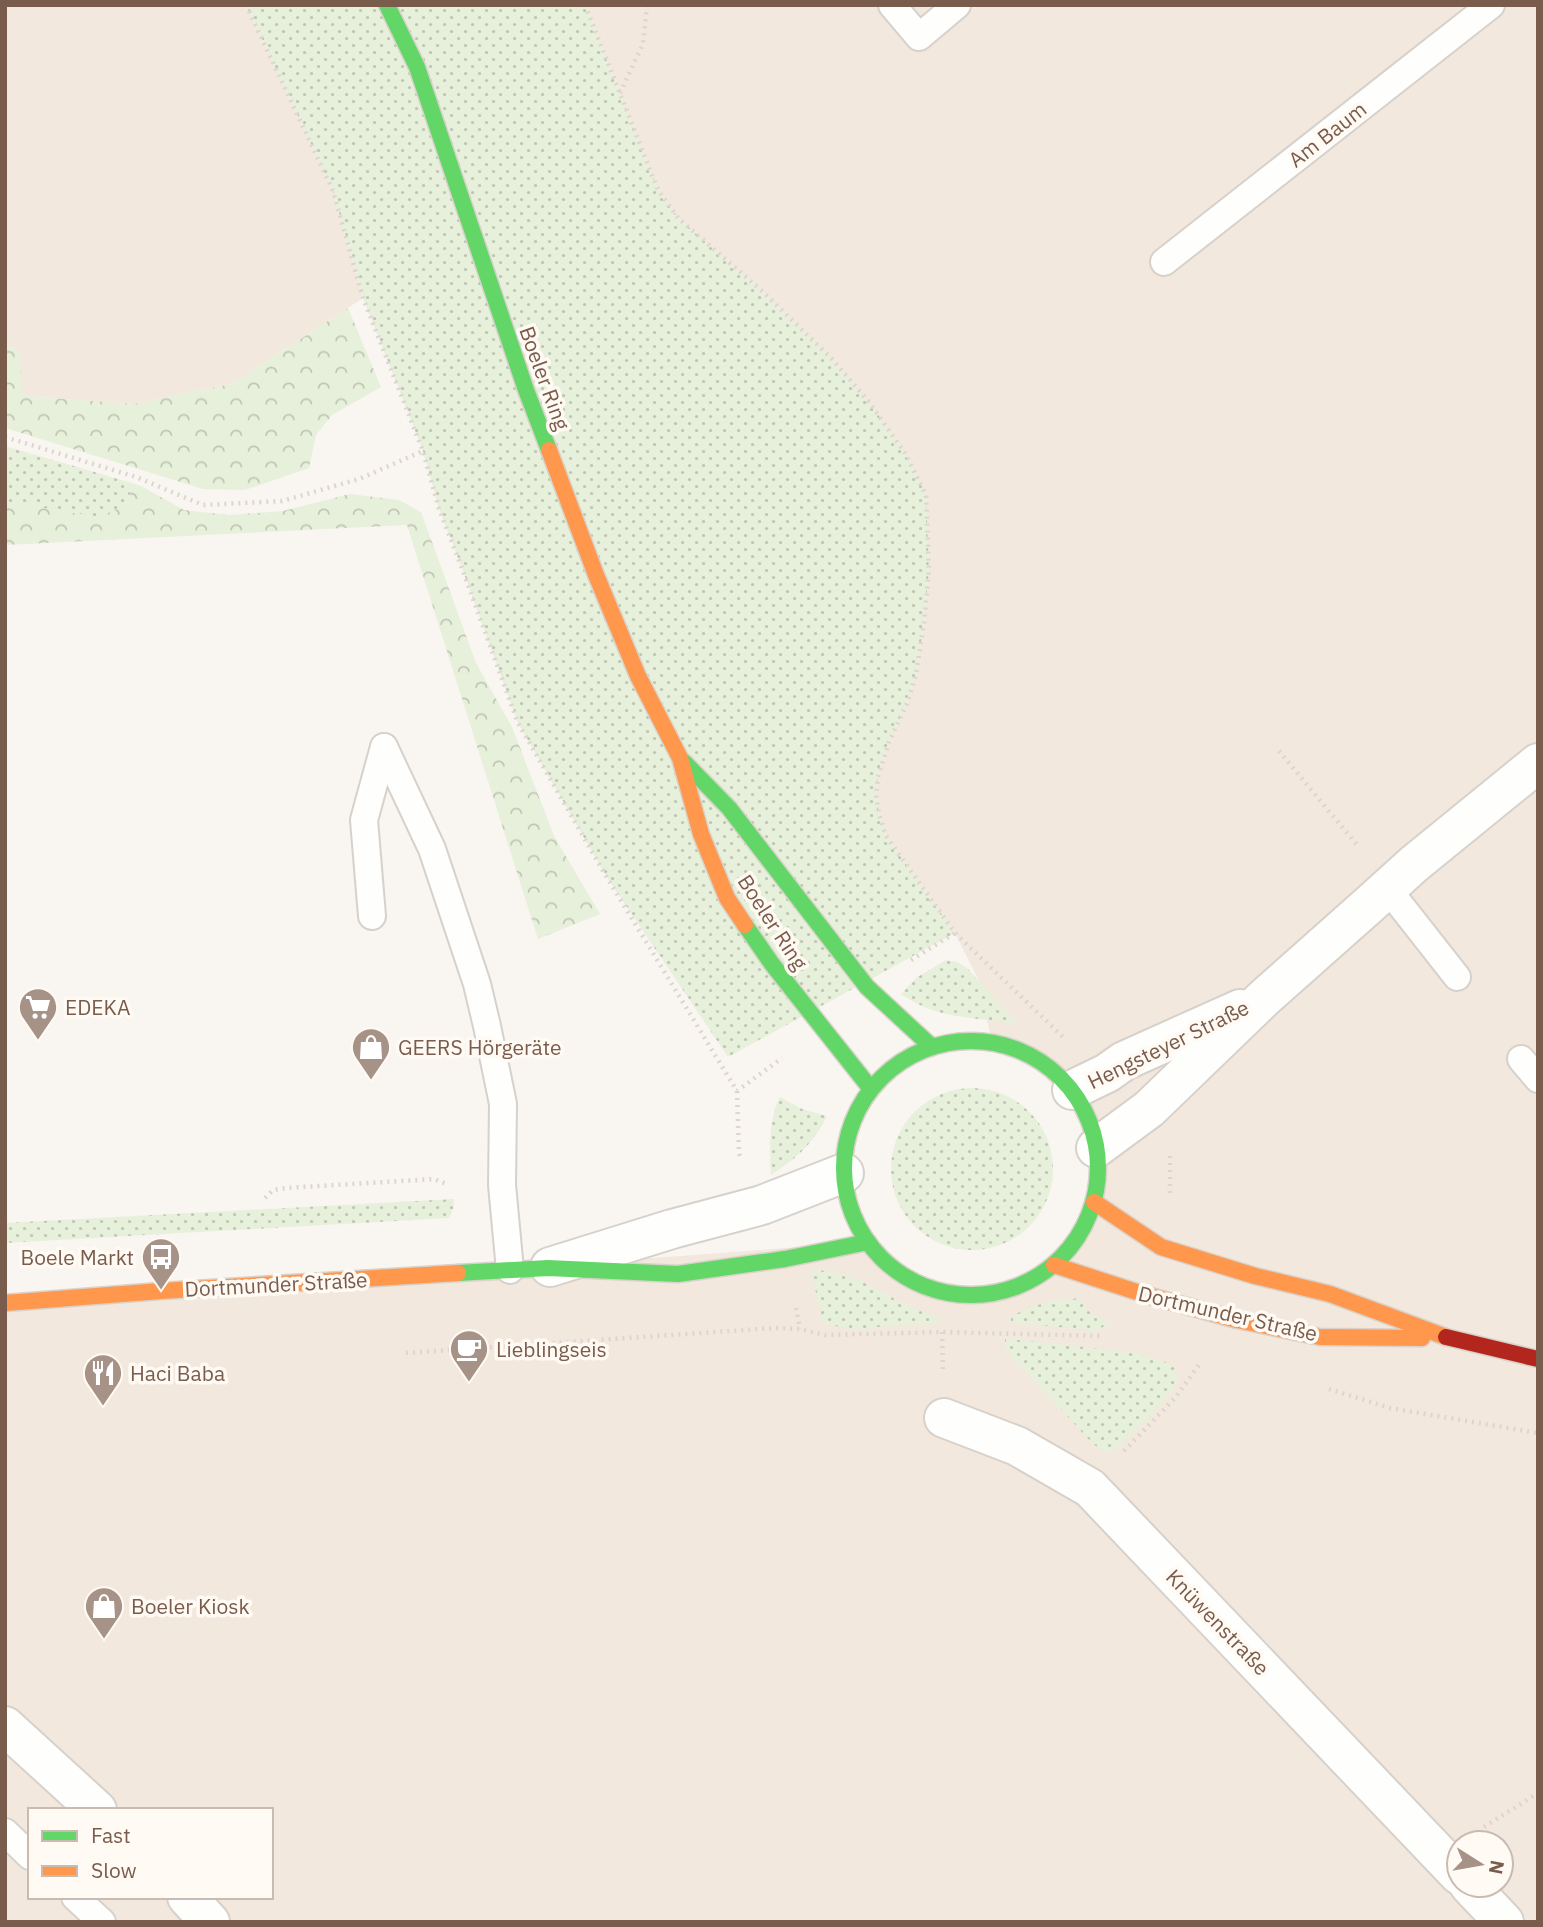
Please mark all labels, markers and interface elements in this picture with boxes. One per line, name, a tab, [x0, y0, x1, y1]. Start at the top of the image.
street label: Am Baum	[1282, 95, 1372, 173]
street label: Boeler Ring	[513, 322, 577, 434]
street label: Boeler Ring	[732, 869, 814, 975]
supermarket icon: EDEKA	[17, 986, 59, 1041]
place label: EDEKA	[65, 993, 130, 1021]
street label: Hengsteyer Straße	[1083, 993, 1253, 1095]
shop icon: GEERS Hörgeräte	[350, 1026, 392, 1081]
place label: GEERS Hörgeräte	[398, 1033, 562, 1061]
bus stop icon: Boele Markt	[140, 1236, 182, 1291]
place label: Boele Markt	[21, 1243, 134, 1271]
street label: Dortmunder Straße	[184, 1265, 368, 1303]
street label: Dortmunder Straße	[1136, 1279, 1320, 1347]
cafe icon: Lieblingseis	[448, 1328, 490, 1383]
place label: Lieblingseis	[496, 1335, 607, 1363]
restaurant icon: Haci Baba	[82, 1352, 124, 1407]
place label: Haci Baba	[130, 1359, 225, 1387]
street label: Knüwenstraße	[1160, 1563, 1276, 1681]
shop icon: Boeler Kiosk	[83, 1585, 125, 1640]
place label: Boeler Kiosk	[131, 1592, 250, 1620]
legend	[28, 1808, 273, 1899]
text: Fast	[91, 1821, 131, 1849]
north arrow	[1445, 1829, 1515, 1899]
text: Slow	[91, 1856, 137, 1884]
text: N	[1484, 1858, 1510, 1876]

